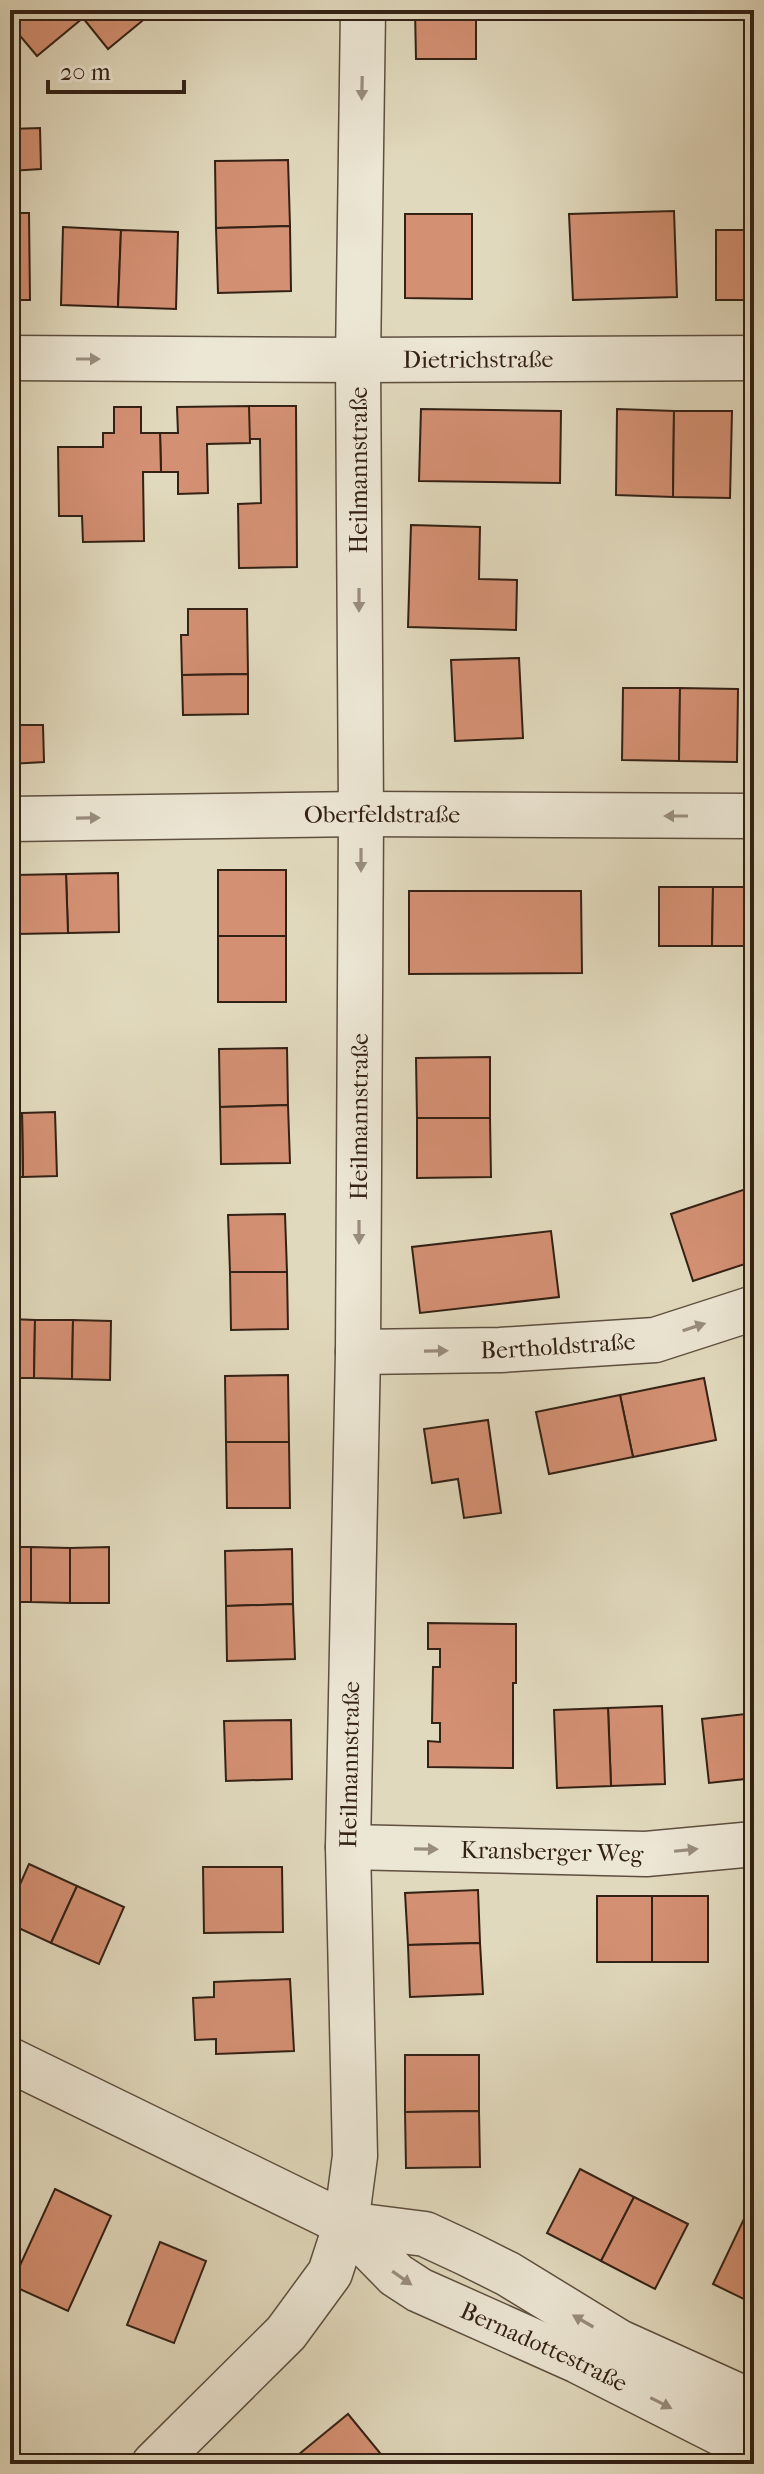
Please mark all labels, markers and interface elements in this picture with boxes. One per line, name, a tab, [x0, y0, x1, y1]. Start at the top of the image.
scale bar	[48, 44, 184, 94]
text: 20 m	[60, 58, 111, 86]
one-way arrow	[356, 76, 368, 101]
street label: Dietrichstraße	[403, 345, 554, 374]
one-way arrow	[76, 353, 101, 365]
street label: Heilmannstraße	[345, 386, 373, 554]
one-way arrow	[353, 588, 365, 613]
street label: Oberfeldstraße	[304, 800, 460, 829]
one-way arrow	[663, 809, 688, 822]
one-way arrow	[76, 812, 101, 824]
one-way arrow	[354, 848, 367, 873]
street label: Heilmannstraße	[345, 1033, 374, 1200]
one-way arrow	[353, 1220, 365, 1245]
one-way arrow	[682, 1320, 706, 1333]
street label: Bertholdstraße	[480, 1327, 636, 1364]
one-way arrow	[424, 1345, 449, 1357]
street label: Heilmannstraße	[334, 1681, 365, 1848]
street label: Kransberger Weg	[460, 1836, 645, 1868]
one-way arrow	[414, 1843, 439, 1856]
one-way arrow	[674, 1844, 699, 1857]
one-way arrow	[392, 2270, 413, 2285]
street label: Bernadottestraße	[456, 2296, 632, 2398]
one-way arrow	[571, 2314, 594, 2328]
one-way arrow	[650, 2396, 673, 2410]

